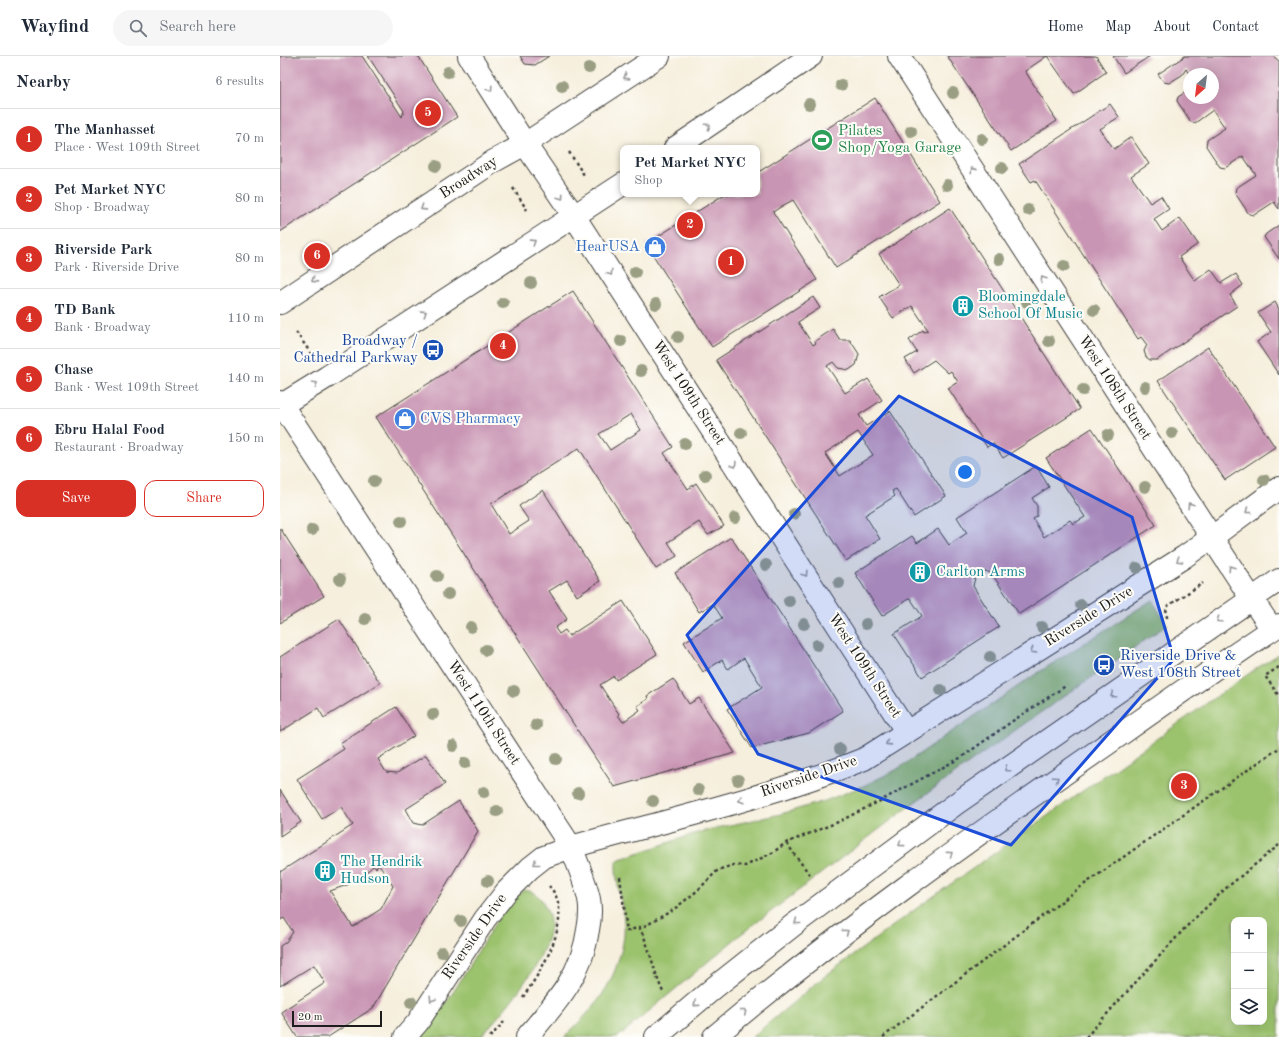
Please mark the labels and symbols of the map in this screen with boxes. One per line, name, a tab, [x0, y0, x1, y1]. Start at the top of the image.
north arrow	[1183, 68, 1219, 104]
one-way arrow	[623, 72, 630, 80]
one-way arrow	[485, 85, 493, 92]
pin: 5	[415, 98, 441, 128]
one-way arrow	[703, 124, 710, 131]
place label: Pilates Shop/Yoga Garage	[838, 124, 961, 156]
sports icon: Pilates Shop/Yoga Garage	[809, 127, 835, 153]
street label: Broadway	[437, 154, 501, 202]
one-way arrow	[970, 167, 977, 174]
one-way arrow	[556, 193, 564, 200]
one-way arrow	[420, 203, 427, 211]
pin: 2	[677, 210, 703, 240]
shop icon: HearUSA	[642, 234, 668, 260]
one-way arrow	[529, 239, 536, 247]
place label: HearUSA	[576, 240, 641, 255]
pin: 6	[304, 241, 330, 271]
pin: 1	[718, 247, 744, 277]
one-way arrow	[606, 269, 613, 276]
one-way arrow	[312, 275, 319, 282]
one-way arrow	[1041, 276, 1048, 283]
place label: Bloomingdale School Of Music	[978, 290, 1083, 322]
building icon: Bloomingdale School Of Music	[950, 293, 976, 319]
one-way arrow	[420, 311, 427, 318]
pin: 4	[490, 331, 516, 361]
street label: West 108th Street	[1075, 333, 1153, 443]
place label: Broadway / Cathedral Parkway	[293, 334, 418, 366]
bus stop icon: Broadway / Cathedral Parkway	[420, 337, 446, 363]
street label: West 109th Street	[649, 338, 727, 448]
one-way arrow	[311, 382, 318, 389]
shop icon: CVS Pharmacy	[392, 406, 418, 432]
place label: CVS Pharmacy	[420, 412, 521, 427]
one-way arrow	[729, 460, 736, 467]
your location	[955, 462, 975, 482]
one-way arrow	[1187, 502, 1195, 509]
one-way arrow	[1245, 506, 1252, 513]
one-way arrow	[1176, 555, 1183, 563]
building icon: Carlton Arms	[907, 559, 933, 585]
place label: Carlton Arms	[936, 565, 1025, 580]
one-way arrow	[1228, 565, 1236, 572]
one-way arrow	[800, 570, 807, 577]
street label: Riverside Drive	[1042, 584, 1136, 650]
street label: West 109th Street	[825, 611, 903, 721]
one-way arrow	[1217, 615, 1224, 622]
one-way arrow	[1030, 647, 1037, 654]
place label: Riverside Drive & West 108th Street	[1120, 649, 1241, 681]
bus stop icon: Riverside Drive & West 108th Street	[1091, 652, 1117, 678]
street label: West 110th Street	[444, 658, 522, 768]
one-way arrow	[1110, 690, 1117, 698]
one-way arrow	[885, 738, 892, 746]
street label: Riverside Drive	[759, 754, 859, 800]
one-way arrow	[1004, 764, 1011, 772]
pin: 3	[1171, 771, 1197, 801]
one-way arrow	[1052, 777, 1059, 784]
one-way arrow	[738, 795, 745, 804]
one-way arrow	[898, 840, 905, 847]
one-way arrow	[946, 851, 953, 859]
place label: The Hendrik Hudson	[340, 855, 423, 887]
building icon: The Hendrik Hudson	[312, 858, 338, 884]
one-way arrow	[533, 858, 540, 865]
street label: Riverside Drive	[440, 891, 510, 983]
one-way arrow	[794, 918, 801, 925]
one-way arrow	[841, 929, 848, 936]
one-way arrow	[430, 995, 437, 1002]
one-way arrow	[693, 999, 700, 1006]
scale bar	[292, 1009, 382, 1028]
one-way arrow	[739, 1010, 746, 1017]

